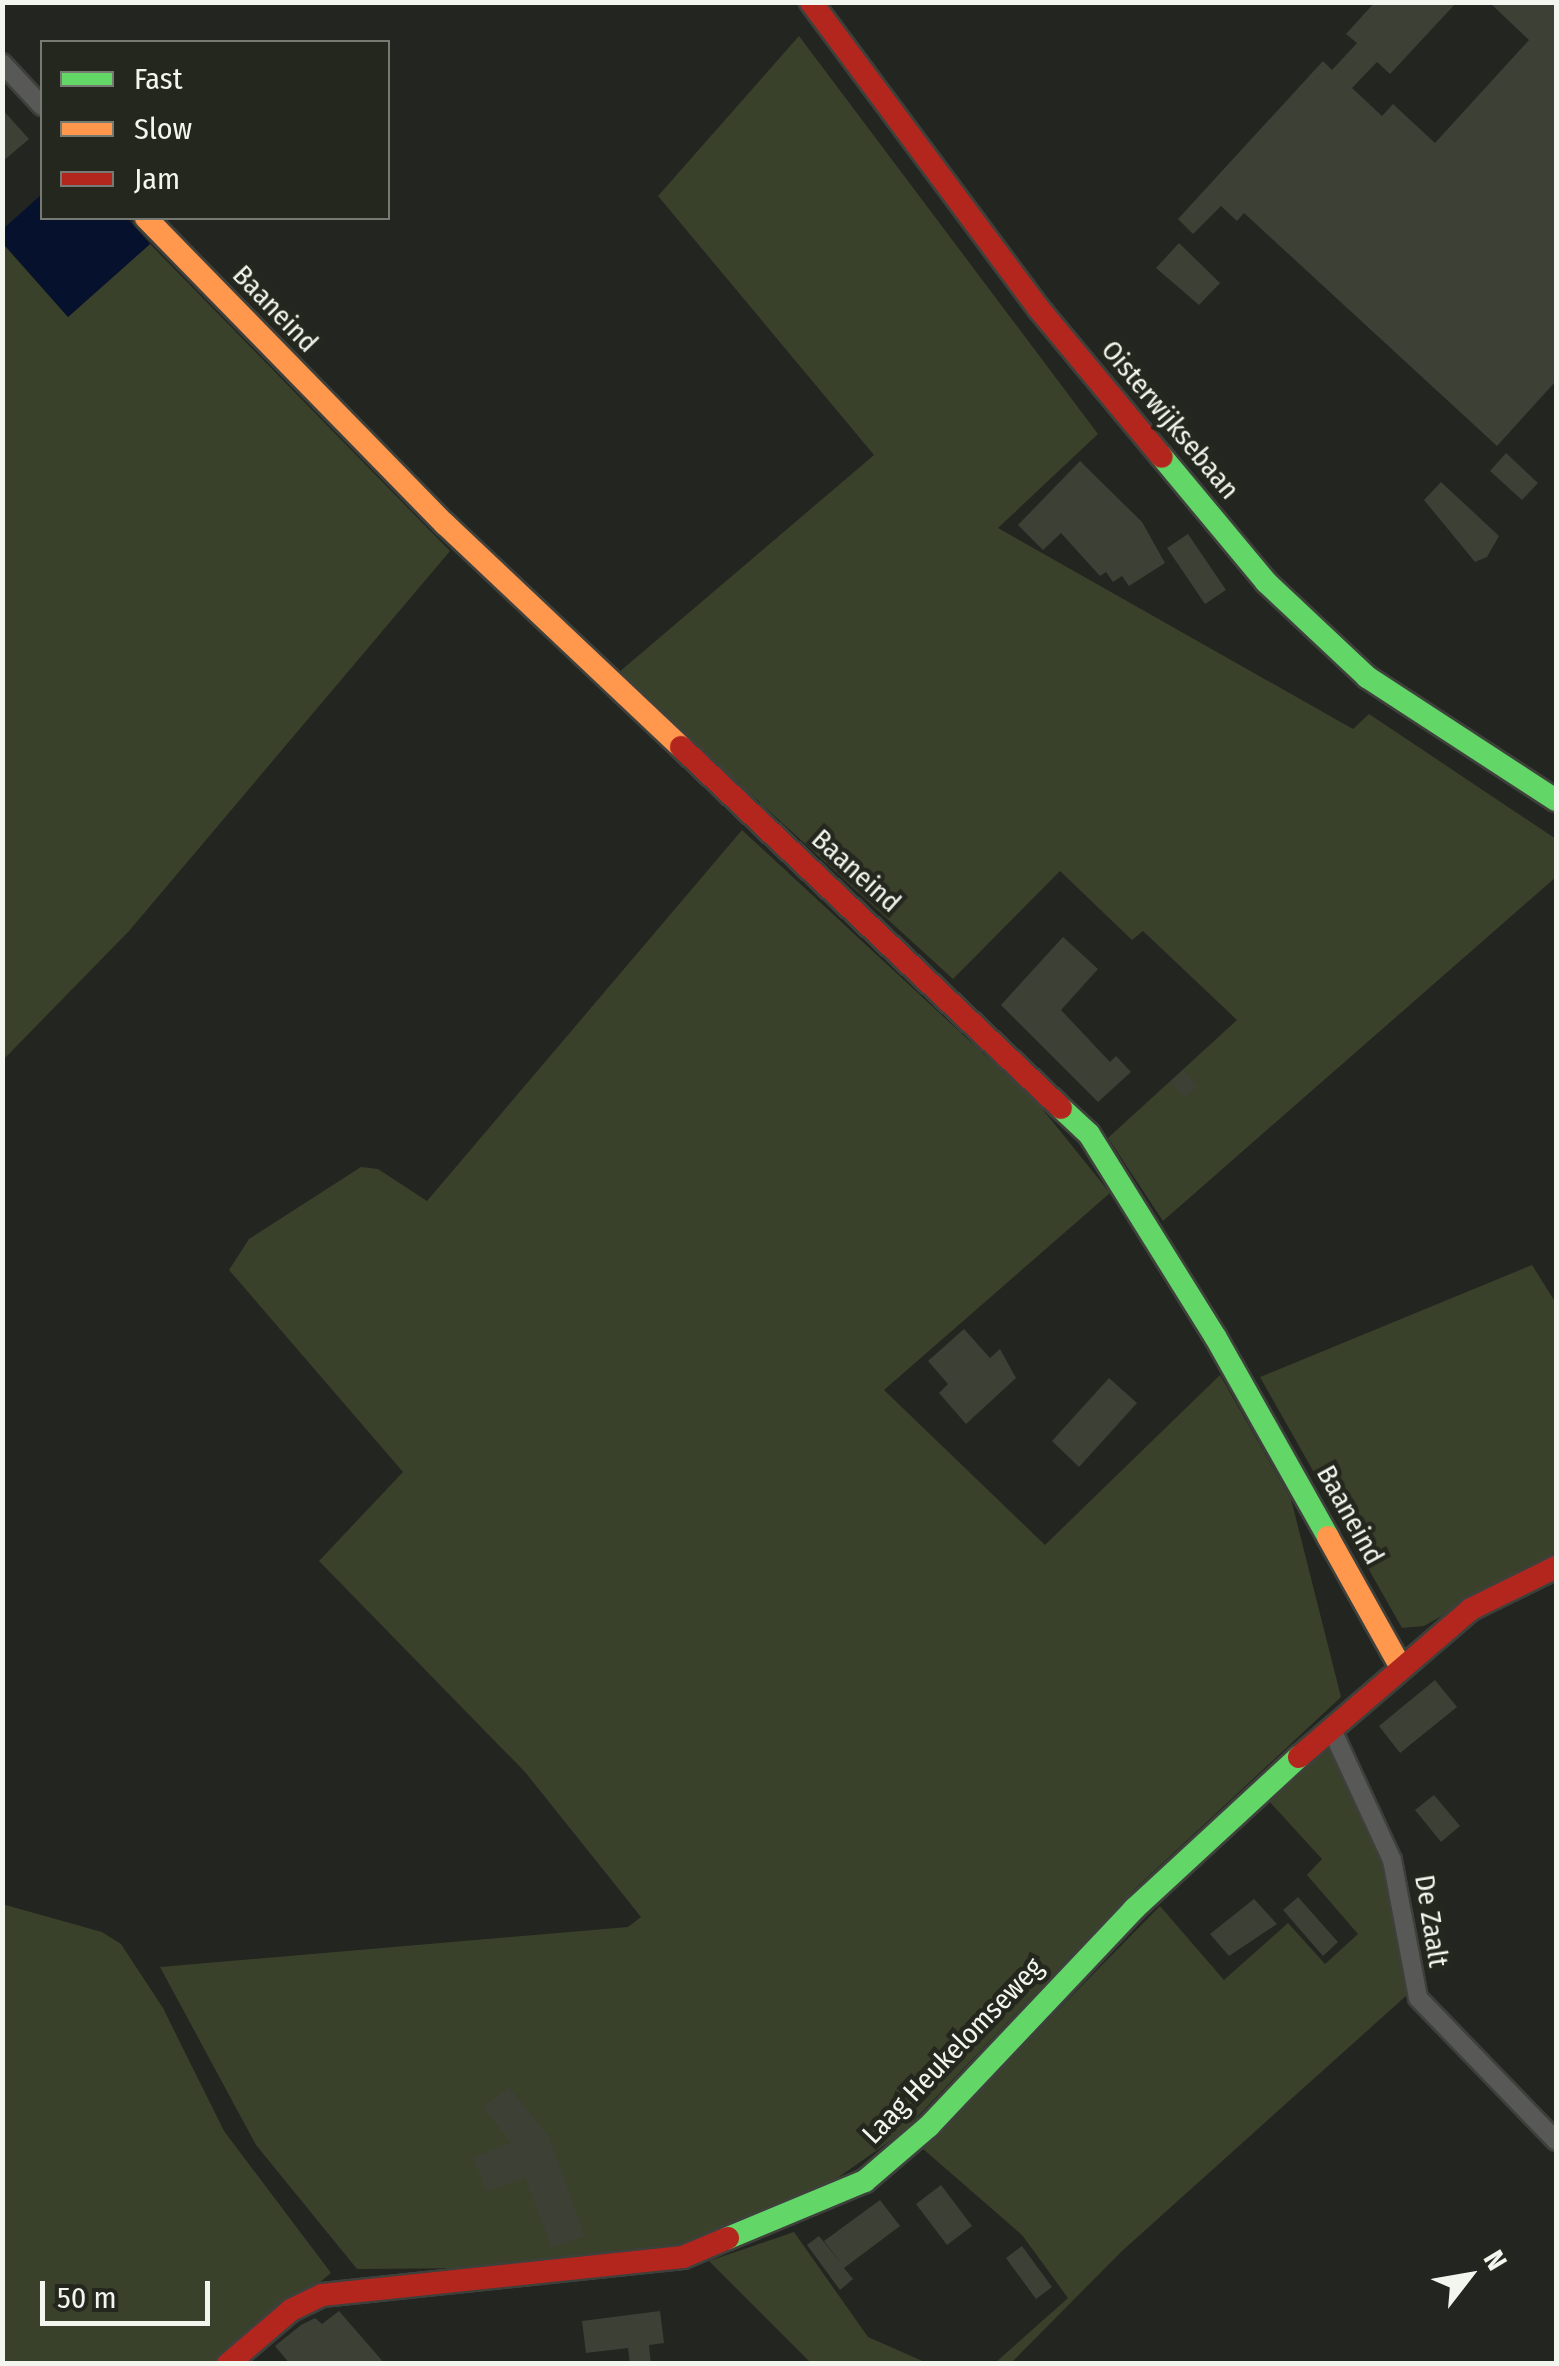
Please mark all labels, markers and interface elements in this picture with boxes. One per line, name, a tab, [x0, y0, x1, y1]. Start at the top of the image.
legend	[40, 40, 390, 220]
text: Fast	[134, 61, 182, 97]
text: Slow	[134, 111, 192, 147]
text: Jam	[134, 161, 180, 197]
street label: Baaneind	[225, 258, 325, 360]
street label: Oisterwijksebaan	[1094, 334, 1246, 506]
street label: Baaneind	[805, 822, 907, 920]
street label: Baaneind	[1309, 1460, 1391, 1570]
street label: De Zaalt	[1407, 1872, 1455, 1970]
street label: Laag Heukelomseweg	[856, 1951, 1050, 2151]
north arrow	[1419, 2226, 1519, 2326]
text: N	[1477, 2245, 1514, 2276]
scale bar	[45, 2261, 215, 2323]
text: 50 m	[57, 2280, 117, 2316]

